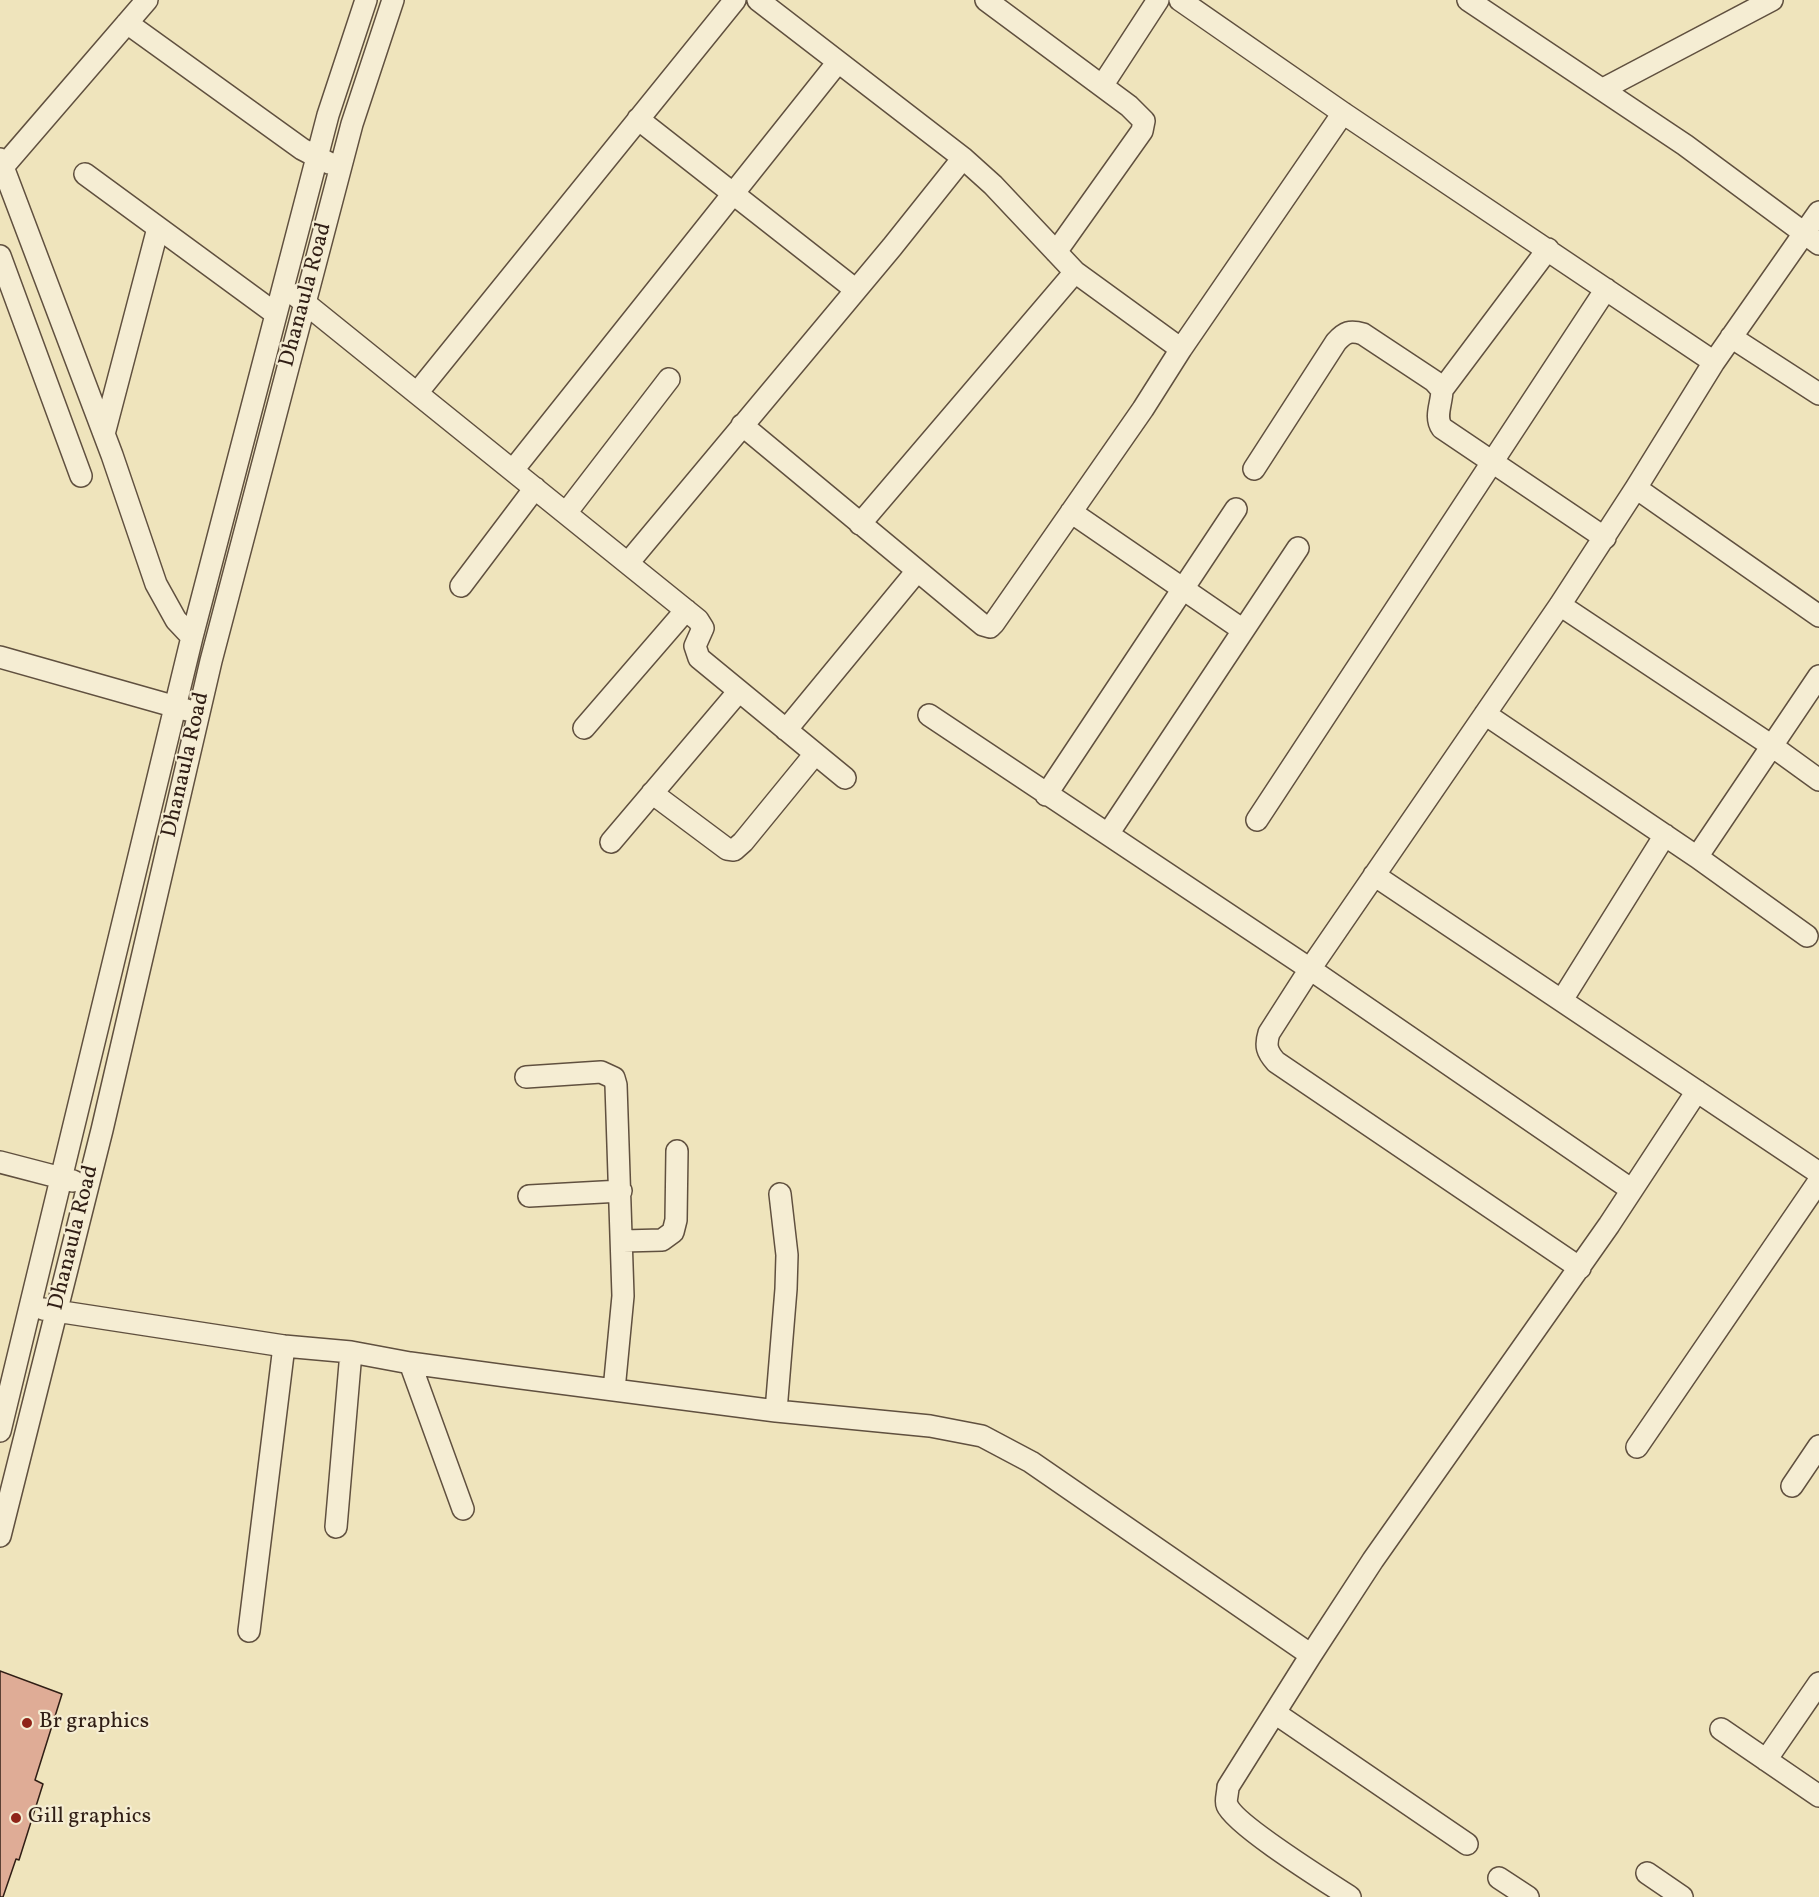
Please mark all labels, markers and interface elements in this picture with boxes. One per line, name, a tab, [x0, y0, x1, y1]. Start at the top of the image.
street label: Dhanaula Road	[275, 220, 339, 370]
street label: Dhanaula Road	[157, 690, 217, 840]
street label: Dhanaula Road	[44, 1163, 106, 1313]
place label: Br graphics	[39, 1710, 149, 1736]
marker: Br graphics	[20, 1716, 34, 1730]
place label: Gill graphics	[28, 1805, 151, 1831]
marker: Gill graphics	[9, 1811, 23, 1825]

